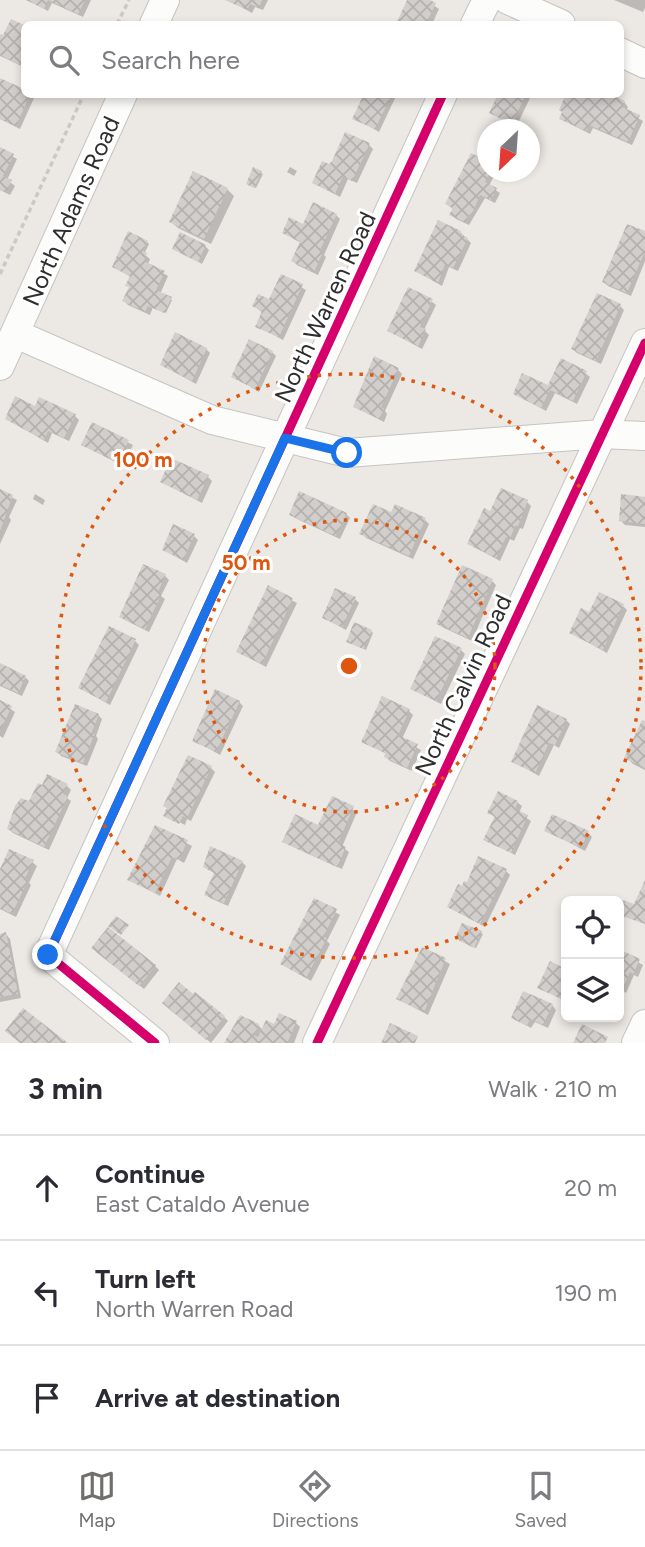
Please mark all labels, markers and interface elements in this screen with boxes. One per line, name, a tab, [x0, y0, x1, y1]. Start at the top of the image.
search box	[21, 21, 624, 98]
icon: search	[45, 41, 83, 79]
text: Search here	[101, 44, 240, 76]
street label: North Adams Road	[16, 112, 126, 310]
north arrow	[477, 119, 540, 182]
street label: North Warren Road	[268, 207, 382, 407]
route start	[331, 437, 362, 468]
text: 100 m	[113, 447, 173, 472]
text: 50 m	[221, 550, 271, 575]
street label: North Calvin Road	[408, 590, 518, 780]
centre of rings	[337, 654, 361, 678]
map controls	[561, 896, 624, 1022]
button: locate	[561, 896, 624, 959]
route end	[32, 939, 63, 970]
button: layers	[561, 959, 624, 1022]
text: 3 min	[28, 1070, 103, 1107]
text: Walk · 210 m	[488, 1075, 617, 1103]
text: Continue	[95, 1158, 205, 1190]
icon: ahead	[28, 1169, 66, 1207]
text: 20 m	[564, 1174, 617, 1202]
text: East Cataldo Avenue	[95, 1190, 309, 1218]
text: Turn left	[95, 1263, 196, 1295]
icon: left	[28, 1274, 66, 1312]
text: 190 m	[554, 1279, 617, 1307]
text: North Warren Road	[95, 1295, 294, 1323]
icon: arrive	[28, 1379, 66, 1417]
text: Arrive at destination	[95, 1382, 340, 1414]
tab: Map	[78, 1467, 116, 1532]
tab: Directions	[272, 1467, 359, 1532]
tab: Saved	[515, 1467, 567, 1532]

